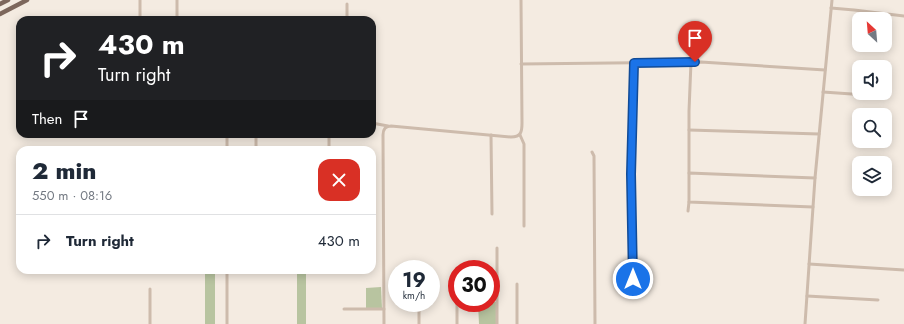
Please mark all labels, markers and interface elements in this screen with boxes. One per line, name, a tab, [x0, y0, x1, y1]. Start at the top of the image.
north arrow	[852, 12, 892, 52]
map controls	[852, 12, 892, 196]
pin	[678, 21, 712, 62]
text: 430 m	[98, 24, 185, 65]
icon: arrive	[684, 27, 706, 49]
icon: right	[32, 32, 84, 84]
button: sound	[852, 60, 892, 100]
text: Turn right	[98, 62, 170, 88]
text: Then	[32, 108, 62, 130]
icon: arrive	[70, 108, 92, 130]
button: search	[852, 108, 892, 148]
text: 2 min	[32, 153, 96, 188]
button: layers	[852, 156, 892, 196]
button: close	[318, 159, 360, 201]
text: 550 m · 08:16	[32, 186, 112, 205]
icon: right	[32, 230, 54, 252]
text: Turn right	[66, 230, 134, 252]
text: 430 m	[318, 230, 360, 252]
position arrow	[612, 258, 654, 300]
speed limit sign: 30	[448, 260, 500, 312]
text: 19	[402, 266, 426, 295]
text: km/h	[403, 288, 425, 303]

